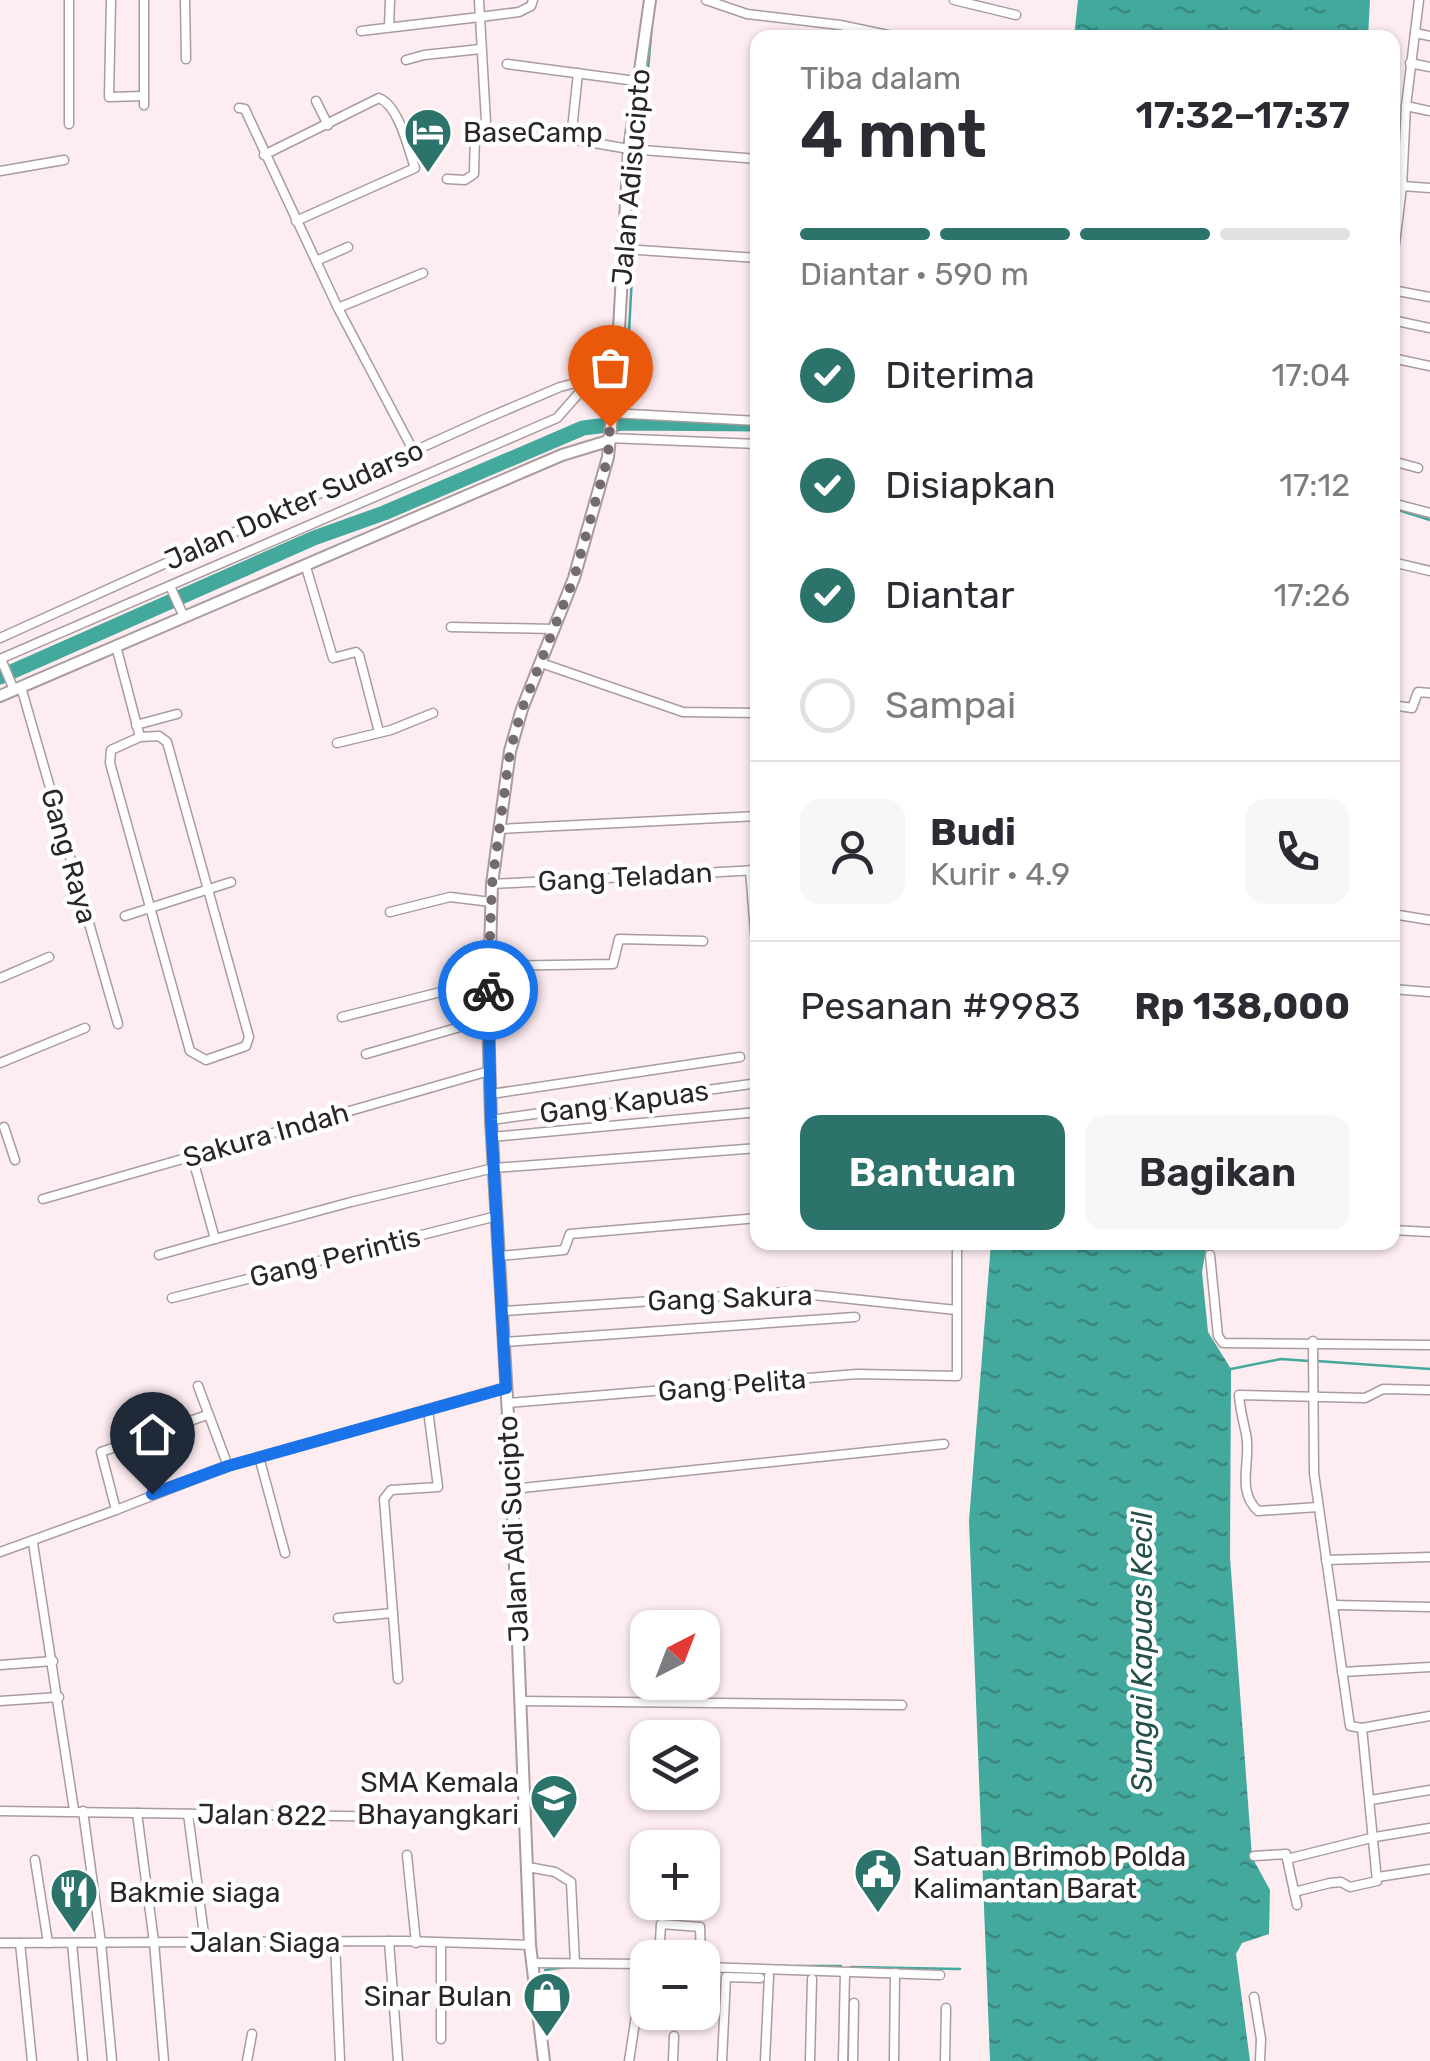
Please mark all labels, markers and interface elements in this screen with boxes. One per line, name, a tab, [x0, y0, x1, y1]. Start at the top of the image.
text: Tiba dalam	[800, 59, 961, 97]
street label: Jalan Adisucipto	[605, 67, 657, 287]
text: 17:32–17:37	[1135, 92, 1350, 138]
text: 4 mnt	[800, 96, 987, 173]
hotel icon: BaseCamp	[402, 106, 454, 174]
place label: BaseCamp	[463, 116, 603, 149]
text: Diantar · 590 m	[800, 255, 1029, 293]
pin	[568, 325, 653, 428]
icon: bag	[583, 340, 638, 395]
icon: check	[800, 348, 855, 403]
text: Diterima	[885, 352, 1035, 398]
text: 17:04	[1272, 356, 1350, 394]
street label: Jalan Dokter Sudarso	[159, 433, 429, 577]
icon: check	[800, 458, 855, 513]
text: Disiapkan	[885, 462, 1056, 508]
text: 17:12	[1279, 466, 1350, 504]
icon: check	[800, 568, 855, 623]
text: Diantar	[885, 572, 1014, 618]
text: 17:26	[1274, 576, 1350, 614]
text: Sampai	[885, 682, 1016, 728]
street label: Gang Raya	[34, 785, 104, 927]
button: person	[800, 799, 905, 904]
button: phone	[1245, 799, 1350, 904]
text: Budi	[930, 809, 1016, 855]
text: Kurir · 4.9	[930, 855, 1070, 893]
street label: Gang Teladan	[537, 856, 713, 898]
courier	[438, 940, 538, 1040]
icon: bike	[461, 963, 516, 1018]
text: Pesanan #9983	[800, 983, 1081, 1029]
text: Rp 138,000	[1134, 983, 1350, 1029]
street label: Gang Kapuas	[537, 1074, 711, 1130]
street label: Sakura Indah	[179, 1096, 353, 1174]
button: Bantuan	[800, 1115, 1065, 1230]
button: Bagikan	[1085, 1115, 1350, 1230]
street label: Gang Perintis	[246, 1220, 424, 1294]
street label: Gang Sakura	[647, 1279, 813, 1317]
street label: Gang Pelita	[657, 1362, 807, 1408]
pin	[110, 1392, 195, 1495]
icon: home	[125, 1407, 180, 1462]
street label: Jalan Adi Sucipto	[491, 1415, 535, 1643]
water label: Sungai Kapuas Kecil	[1124, 1511, 1160, 1793]
north arrow	[630, 1610, 720, 1700]
map controls	[630, 1610, 720, 2030]
button: layers	[630, 1720, 720, 1810]
place label: SMA Kemala Bhayangkari	[357, 1766, 519, 1831]
school or university icon: SMA Kemala Bhayangkari	[528, 1772, 580, 1840]
street label: Jalan 822	[197, 1797, 327, 1833]
button: +	[630, 1830, 720, 1920]
place label: Satuan Brimob Polda Kalimantan Barat	[913, 1840, 1186, 1905]
public building icon: Satuan Brimob Polda Kalimantan Barat	[852, 1846, 904, 1914]
restaurant icon: Bakmie siaga	[48, 1866, 100, 1934]
place label: Bakmie siaga	[109, 1876, 281, 1909]
street label: Jalan Siaga	[189, 1926, 341, 1959]
button: −	[630, 1940, 720, 2030]
shop icon: Sinar Bulan	[521, 1970, 573, 2038]
place label: Sinar Bulan	[364, 1980, 512, 2013]

